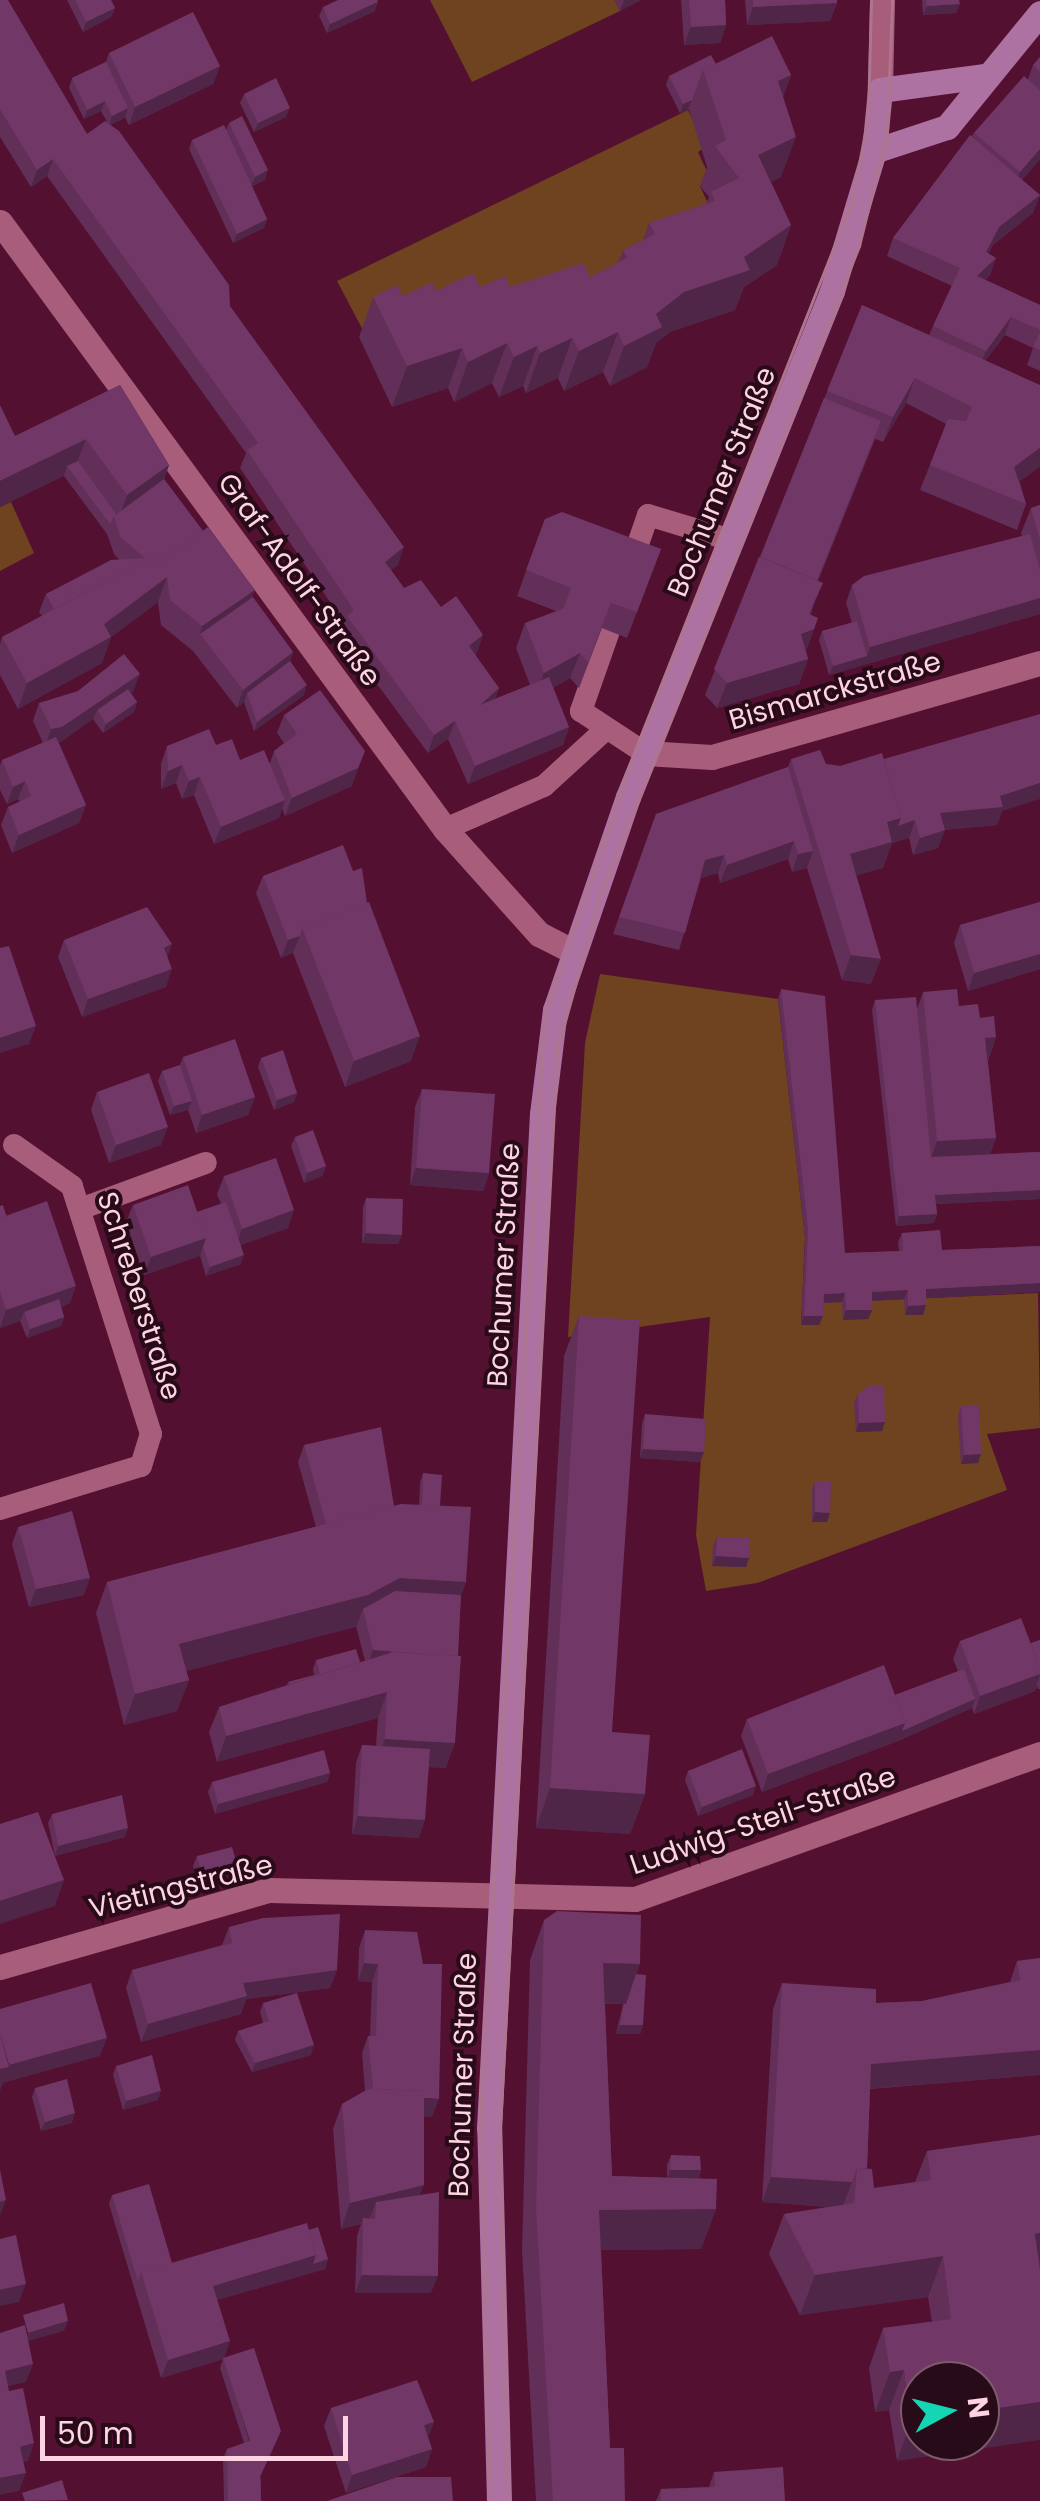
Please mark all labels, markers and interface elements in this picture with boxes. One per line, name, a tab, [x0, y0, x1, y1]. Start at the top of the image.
street label: Bochumer Straße	[661, 362, 783, 602]
street label: Graf-Adolf-Straße	[210, 467, 388, 693]
street label: Bismarckstraße	[725, 645, 945, 737]
street label: Bochumer Straße	[481, 1142, 527, 1388]
street label: Schreberstraße	[90, 1188, 188, 1404]
street label: Ludwig-Steil-Straße	[626, 1760, 900, 1882]
street label: Vietingstraße	[86, 1848, 276, 1926]
street label: Bochumer Straße	[442, 1952, 484, 2198]
north arrow	[900, 2361, 1000, 2461]
text: N	[958, 2395, 999, 2420]
scale bar	[45, 2396, 352, 2458]
text: 50 m	[57, 2412, 134, 2455]

